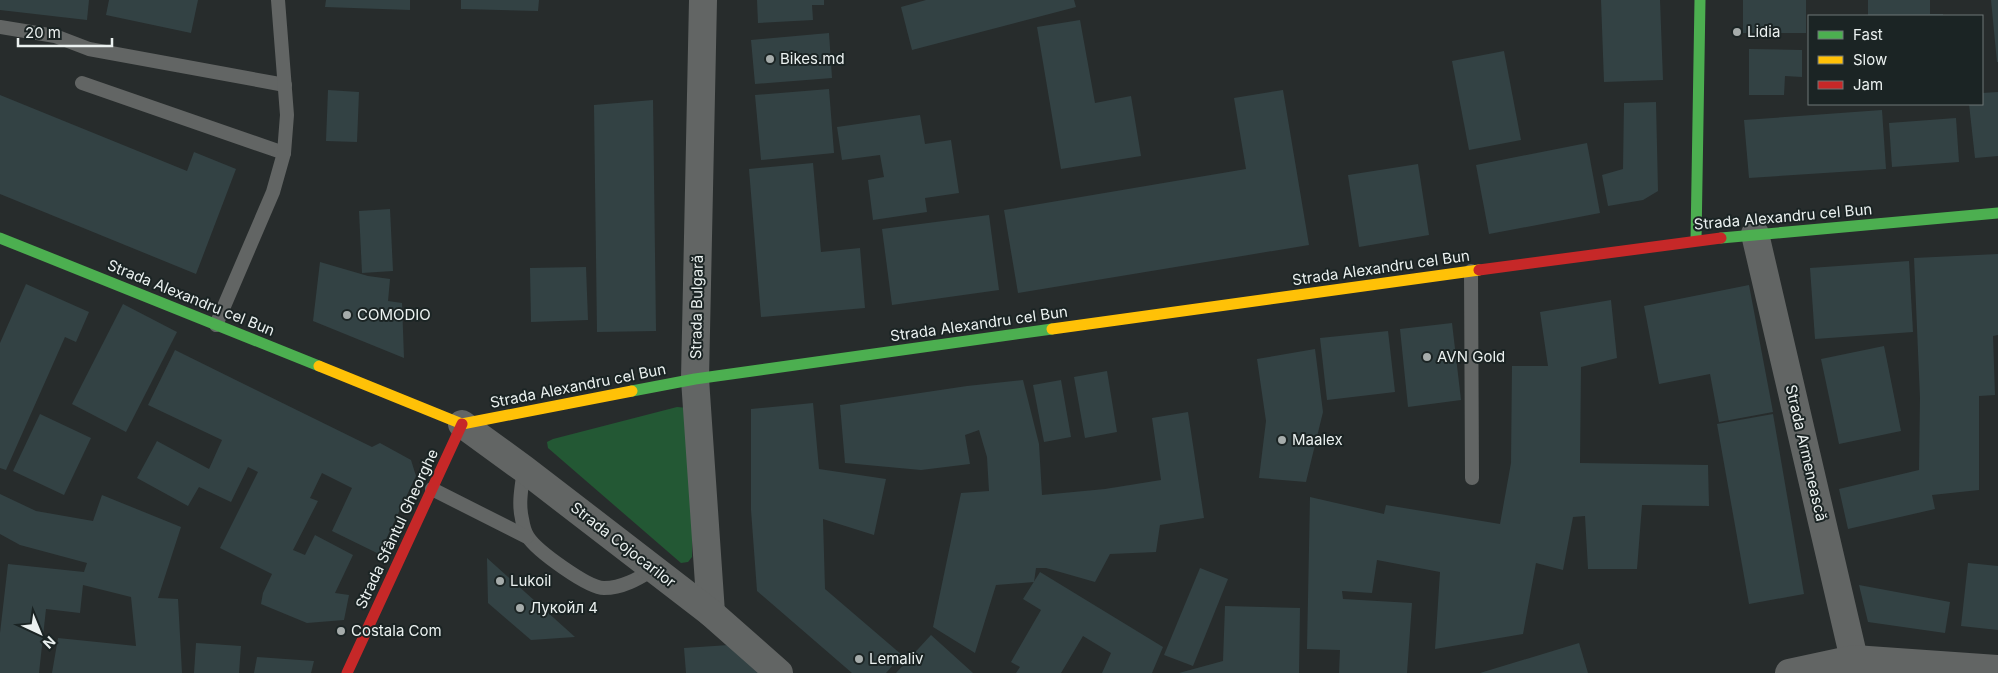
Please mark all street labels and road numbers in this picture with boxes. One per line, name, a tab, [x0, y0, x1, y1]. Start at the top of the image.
street label: Strada Alexandru cel Bun	[1693, 199, 1873, 234]
street label: Strada Alexandru cel Bun	[1291, 246, 1471, 289]
street label: Strada Alexandru cel Bun	[105, 255, 278, 340]
street label: Strada Bulgară	[686, 255, 707, 359]
street label: Strada Alexandru cel Bun	[889, 302, 1069, 345]
street label: Strada Alexandru cel Bun	[488, 359, 668, 412]
street label: Strada Armenească	[1782, 383, 1831, 523]
street label: Strada Sfântul Gheorghe	[351, 446, 442, 612]
street label: Strada Cojocarilor	[567, 498, 680, 592]

